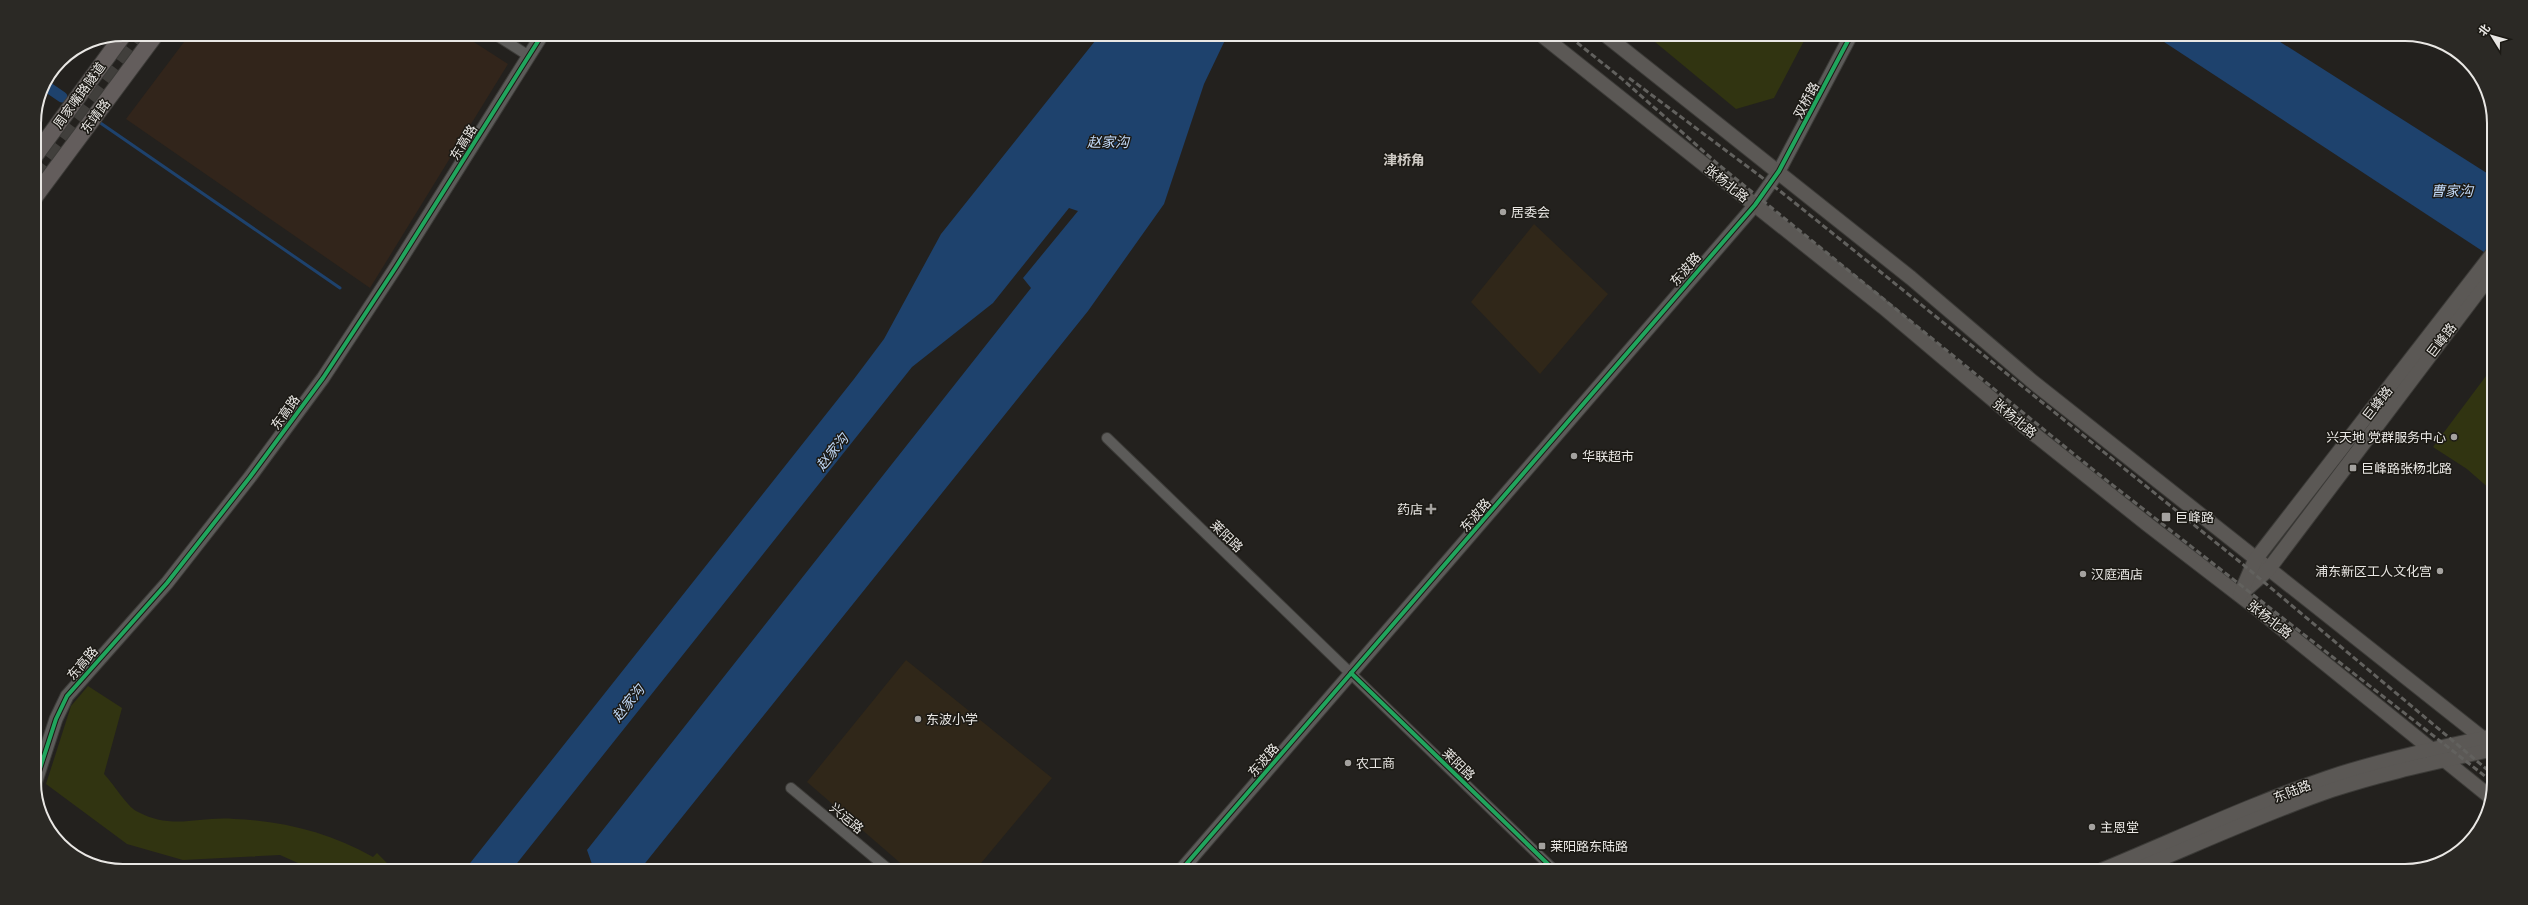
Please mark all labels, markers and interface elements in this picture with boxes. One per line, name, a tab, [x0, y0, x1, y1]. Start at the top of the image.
north arrow	[2472, 16, 2512, 56]
text: 北	[2475, 21, 2493, 39]
street label: 周家嘴路隧道	[50, 59, 108, 131]
street label: 双桥路	[1790, 79, 1822, 121]
street label: 东靖路	[77, 96, 113, 136]
street label: 东高路	[446, 121, 480, 163]
water label: 赵家沟	[1087, 133, 1131, 151]
district label: 津桥角	[1383, 151, 1425, 169]
street label: 张杨北路	[1702, 160, 1752, 206]
water label: 曹家沟	[2431, 182, 2475, 200]
place label: 居委会	[1511, 204, 1550, 220]
marker: 居委会	[1498, 207, 1508, 217]
street label: 东波路	[1666, 249, 1704, 289]
street label: 巨峰路	[2423, 320, 2459, 360]
street label: 巨蜂路	[2359, 383, 2395, 423]
street label: 东高路	[267, 392, 303, 432]
street label: 张杨北路	[1990, 395, 2040, 441]
water label: 赵家沟	[812, 428, 853, 474]
place label: 兴天地 党群服务中心	[2326, 429, 2446, 445]
marker: 兴天地 党群服务中心	[2449, 432, 2459, 442]
place label: 华联超市	[1582, 448, 1634, 464]
marker: 华联超市	[1569, 451, 1579, 461]
place label: 巨峰路张杨北路	[2361, 460, 2452, 476]
marker: 巨峰路张杨北路	[2348, 463, 2358, 473]
street label: 东波路	[1456, 495, 1494, 535]
place label: 药店	[1397, 501, 1423, 517]
marker: 药店	[1426, 504, 1436, 514]
place label: 巨峰路	[2175, 509, 2214, 525]
marker: 巨峰路	[2160, 511, 2172, 523]
street label: 莱阳路	[1207, 517, 1247, 555]
place label: 浦东新区工人文化宫	[2315, 563, 2432, 579]
place label: 汉庭酒店	[2091, 566, 2143, 582]
marker: 浦东新区工人文化宫	[2435, 566, 2445, 576]
marker: 汉庭酒店	[2078, 569, 2088, 579]
street label: 张杨北路	[2245, 597, 2295, 641]
street label: 东高路	[63, 643, 101, 683]
water label: 赵家沟	[608, 679, 649, 725]
place label: 东波小学	[926, 711, 978, 727]
marker: 东波小学	[913, 714, 923, 724]
street label: 东波路	[1244, 740, 1282, 780]
street label: 莱阳路	[1439, 745, 1479, 783]
place label: 农工商	[1356, 755, 1395, 771]
marker: 农工商	[1343, 758, 1353, 768]
street label: 东陆路	[2271, 777, 2313, 805]
street label: 兴运路	[827, 799, 867, 837]
place label: 主恩堂	[2100, 819, 2139, 835]
marker: 主恩堂	[2087, 822, 2097, 832]
place label: 莱阳路东陆路	[1550, 838, 1628, 854]
marker: 莱阳路东陆路	[1537, 841, 1547, 851]

